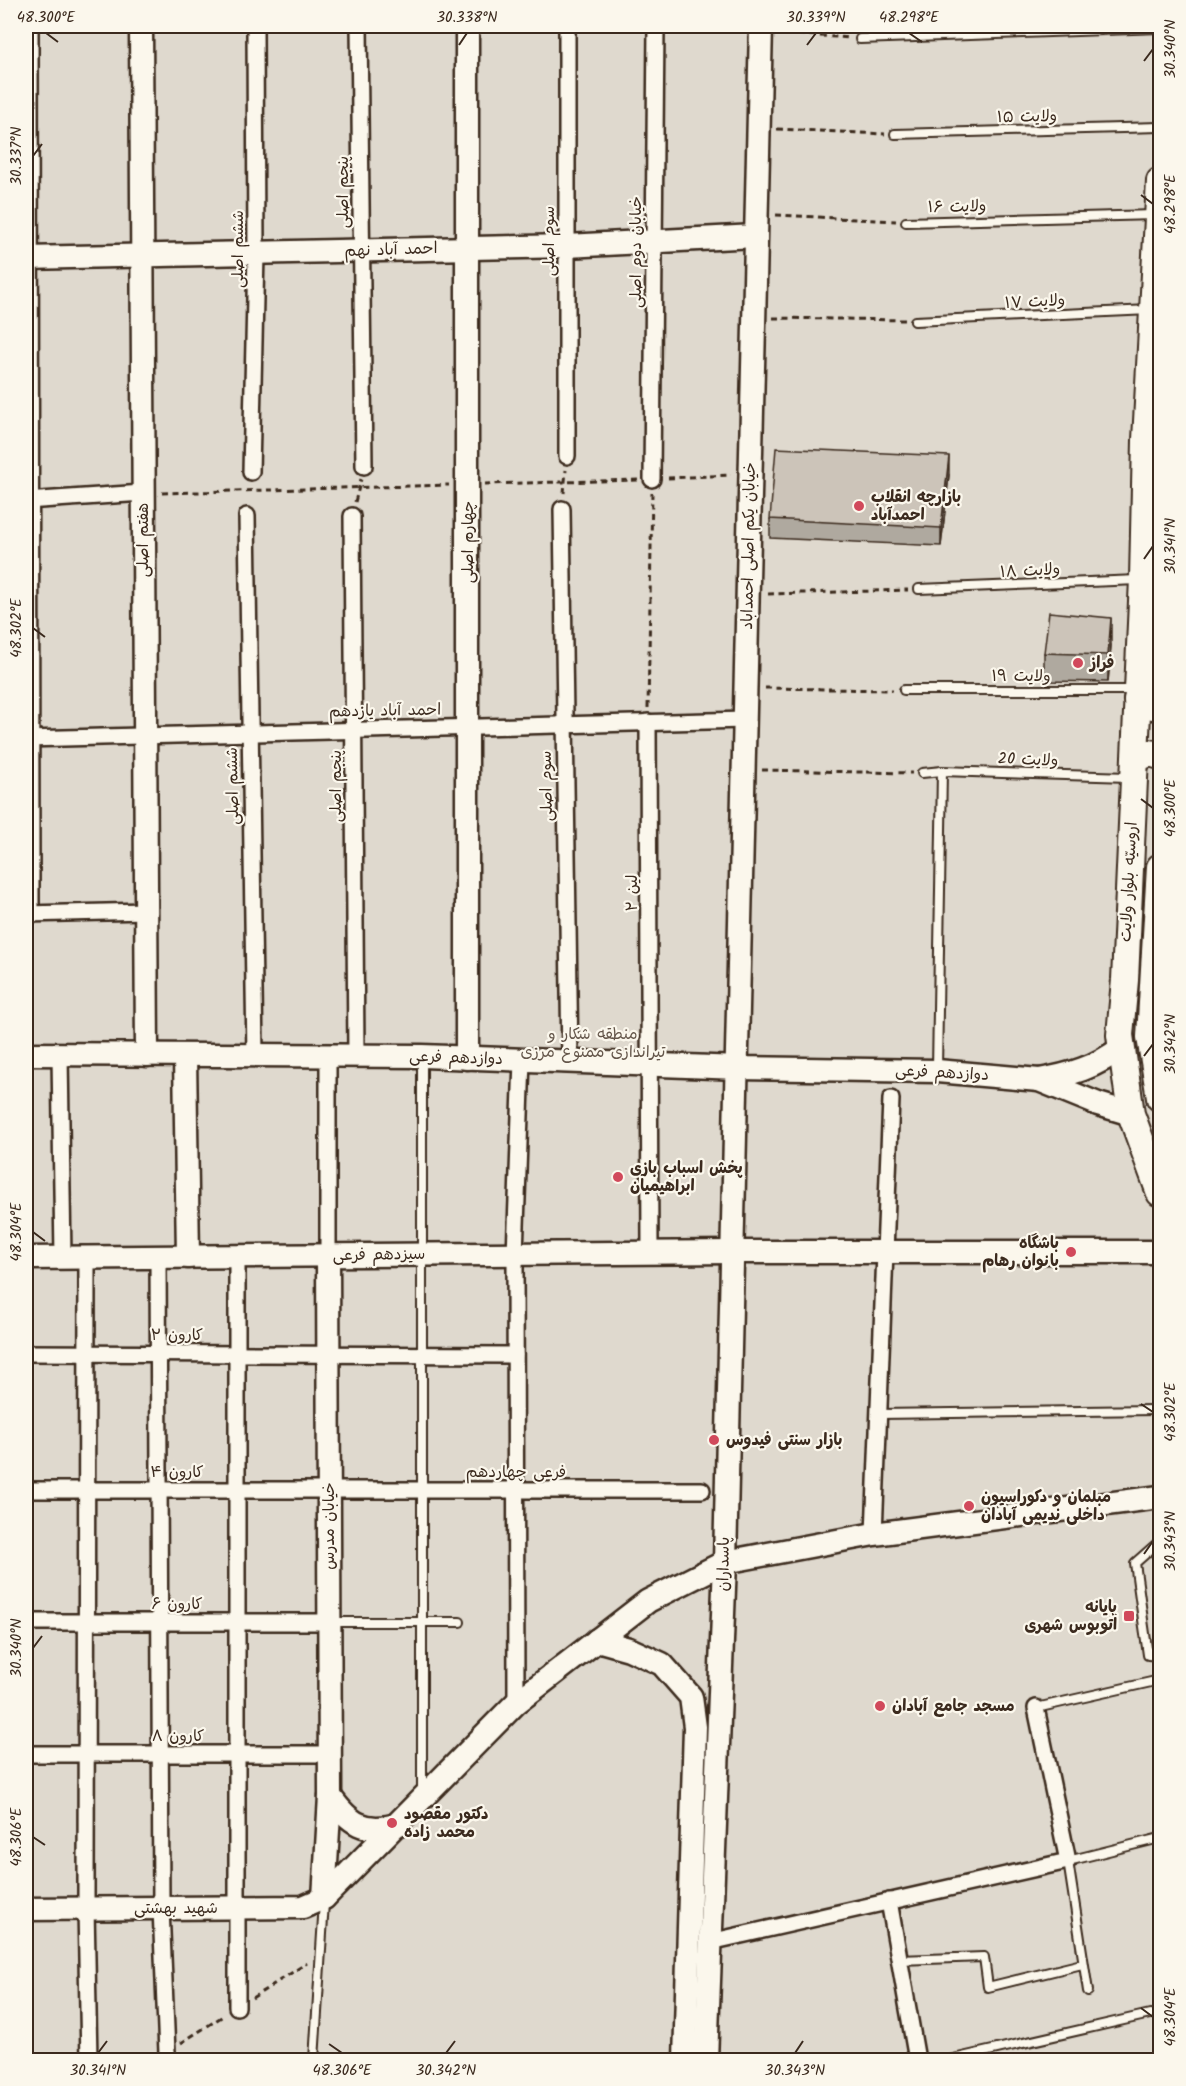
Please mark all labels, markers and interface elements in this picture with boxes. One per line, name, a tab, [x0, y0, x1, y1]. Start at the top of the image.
text: 48.300°E	[17, 6, 76, 30]
text: 30.338°N	[436, 6, 498, 30]
text: 30.339°N	[786, 6, 846, 30]
text: 48.298°E	[879, 6, 940, 30]
text: 30.340°N	[1159, 19, 1183, 79]
street label: ولایت ۱۵	[997, 104, 1057, 130]
text: 30.337°N	[5, 127, 29, 185]
street label: پنجم اصلی	[331, 156, 356, 228]
text: 48.298°E	[1159, 173, 1183, 234]
street label: ولایت ۱۶	[927, 194, 987, 220]
street label: خیابان دوم اصلی	[624, 196, 649, 308]
street label: سوم اصلی	[537, 206, 562, 276]
street label: ششم اصلی	[226, 210, 251, 288]
street label: احمد آباد نهم	[344, 236, 438, 264]
street label: ولایت ۱۷	[1004, 288, 1066, 316]
street label: خیابان یکم اصلی احمداباد	[735, 462, 763, 630]
place label: بازارچه انقلاب احمدآباد	[871, 485, 961, 528]
marker: بازارچه انقلاب احمدآباد	[852, 499, 866, 513]
street label: چهارم اصلی	[456, 501, 481, 583]
street label: هفتم اصلی	[131, 503, 156, 577]
text: 30.341°N	[1159, 518, 1183, 574]
street label: ولایت ۱۸	[999, 557, 1061, 585]
text: 48.302°E	[5, 597, 29, 658]
place label: فراز	[1088, 651, 1114, 676]
marker: فراز	[1071, 656, 1085, 670]
street label: ولایت ۱۹	[991, 664, 1051, 689]
street label: احمد آباد یازدهم	[329, 698, 441, 724]
street label: ولایت 20	[997, 746, 1059, 774]
street label: ششم اصلی	[220, 747, 246, 825]
street label: پنجم اصلی	[324, 750, 349, 822]
street label: سوم اصلی	[534, 751, 560, 821]
text: 48.300°E	[1159, 778, 1183, 837]
street label: اروسیّه بلوار ولایت	[1113, 821, 1145, 943]
street label: لین ۲	[620, 874, 645, 912]
text: 30.342°N	[1159, 1014, 1183, 1074]
park label: منطقه شکار و تیراندازی ممنوع مرزی	[521, 1022, 666, 1065]
street label: دوازدهم فرعی	[409, 1044, 503, 1072]
street label: دوازدهم فرعی	[894, 1058, 990, 1088]
place label: پخش اسباب بازی ابراهیمیان	[630, 1156, 743, 1199]
marker: پخش اسباب بازی ابراهیمیان	[611, 1170, 625, 1184]
text: 48.304°E	[5, 1201, 29, 1262]
place label: باشگاه بانوان رهام	[982, 1231, 1059, 1274]
street label: سیزدهم فرعی	[333, 1242, 425, 1268]
marker: باشگاه بانوان رهام	[1064, 1245, 1078, 1259]
street label: کارون ۲	[151, 1323, 203, 1348]
text: 48.302°E	[1159, 1381, 1183, 1442]
place label: بازار سنتی فیدوس	[726, 1428, 843, 1453]
marker: بازار سنتی فیدوس	[707, 1433, 721, 1447]
street label: کارون ۴	[150, 1460, 204, 1485]
street label: فرعی چهاردهم	[466, 1460, 566, 1485]
street label: خیابان مدرس	[317, 1482, 342, 1570]
place label: مبلمان و دکوراسیون داخلی ندیمی آبادان	[981, 1485, 1111, 1528]
marker: مبلمان و دکوراسیون داخلی ندیمی آبادان	[962, 1499, 976, 1513]
text: 30.343°N	[1159, 1511, 1183, 1571]
street label: پاسداران	[711, 1536, 737, 1592]
street label: کارون ۶	[151, 1592, 203, 1617]
place label: پایانه اتوبوس شهری	[1024, 1595, 1117, 1638]
marker: پایانه اتوبوس شهری	[1122, 1609, 1136, 1623]
text: 30.340°N	[5, 1618, 29, 1678]
place label: مسجد جامع آبادان	[892, 1694, 1015, 1719]
marker: مسجد جامع آبادان	[873, 1699, 887, 1713]
street label: کارون ۸	[152, 1724, 204, 1749]
place label: دكتور مقصود محمد زاده	[404, 1802, 488, 1845]
text: 48.306°E	[5, 1806, 29, 1867]
marker: دكتور مقصود محمد زاده	[385, 1816, 399, 1830]
street label: شهید بهشتی	[134, 1896, 218, 1921]
text: 48.304°E	[1159, 1986, 1183, 2047]
text: 30.341°N	[70, 2059, 126, 2083]
text: 48.306°E	[312, 2059, 373, 2083]
text: 30.342°N	[416, 2059, 476, 2083]
text: 30.343°N	[765, 2059, 825, 2083]

